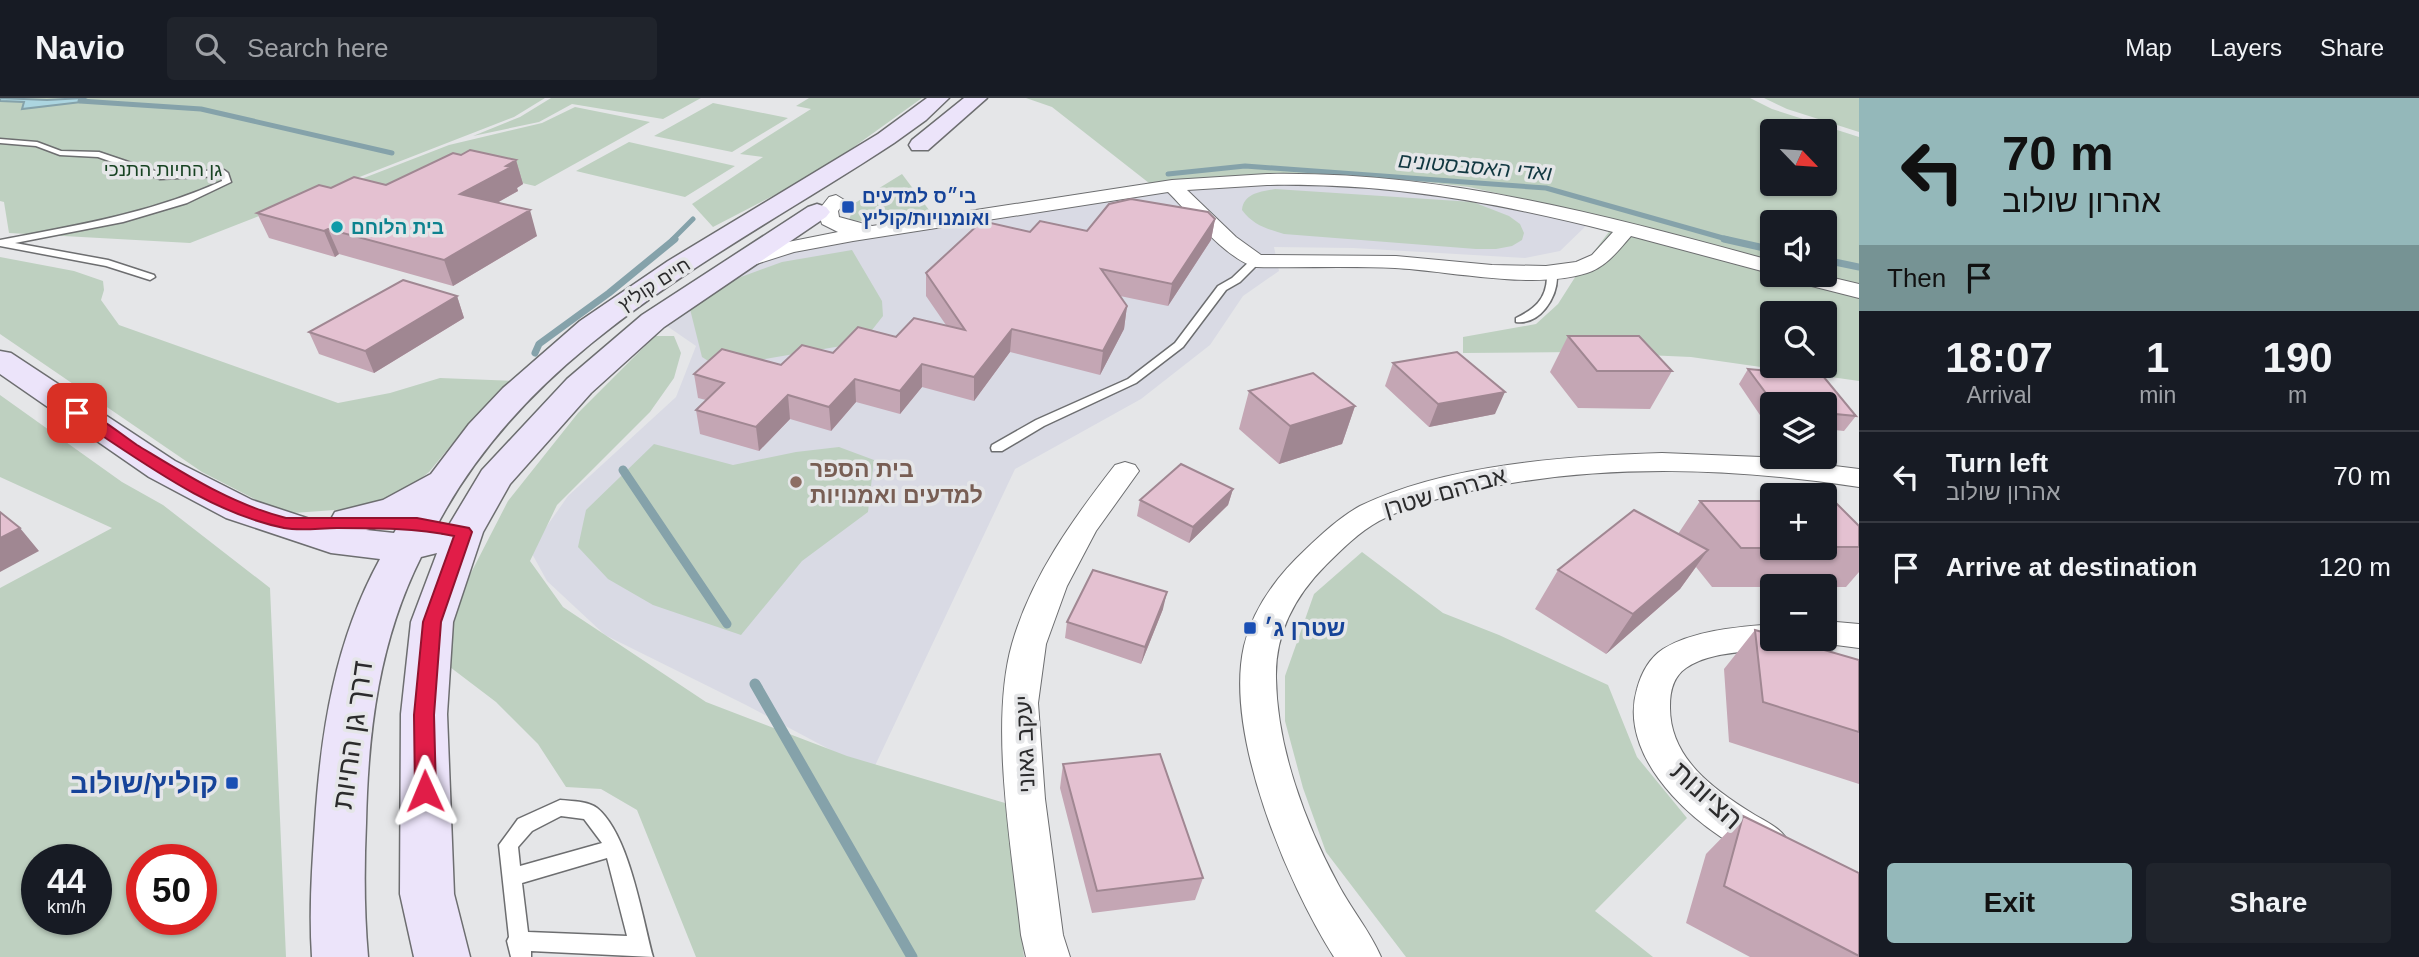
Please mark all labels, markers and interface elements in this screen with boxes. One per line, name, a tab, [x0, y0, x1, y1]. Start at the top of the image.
search box	[167, 17, 657, 80]
text: Navio	[35, 29, 125, 66]
icon: search	[191, 29, 229, 67]
text: Search here	[247, 33, 389, 63]
text: Map	[2125, 34, 2172, 61]
text: Layers	[2210, 34, 2282, 61]
text: Share	[2320, 34, 2384, 61]
north arrow	[1760, 119, 1838, 196]
map controls	[1760, 119, 1837, 651]
icon: left	[1887, 126, 1978, 217]
text: 70 m	[2002, 126, 2114, 180]
water label: ואדי האסבסטונים	[1397, 148, 1554, 185]
park label: גן החיות התנכי	[104, 159, 222, 180]
text: אהרון שולוב	[2002, 183, 2161, 219]
place label: בי״ס למדעים ואומנויות/קוליץ	[862, 186, 990, 229]
marker: בי״ס למדעים ואומנויות/קוליץ	[840, 199, 856, 215]
button: sound	[1760, 210, 1837, 287]
place label: בית הלוחם	[351, 217, 444, 238]
marker: בית הלוחם	[329, 219, 345, 235]
street label: חיים קוליץ	[615, 254, 694, 315]
icon: arrive	[1960, 259, 1998, 297]
text: Then	[1887, 263, 1946, 293]
button: search	[1760, 301, 1837, 378]
text: 18:07	[1945, 334, 2053, 381]
text: 1	[2146, 334, 2169, 381]
text: 190	[2263, 334, 2333, 381]
text: Arrival	[1966, 382, 2032, 408]
text: min	[2139, 382, 2176, 408]
text: m	[2288, 382, 2307, 408]
pin	[47, 383, 107, 443]
button: layers	[1760, 392, 1837, 469]
icon: arrive	[58, 394, 96, 432]
text: Turn left	[1946, 448, 2048, 478]
place label: בית הספר למדעים ואמנויות	[810, 456, 983, 508]
icon: left	[1887, 458, 1925, 496]
text: 70 m	[2333, 461, 2391, 491]
street label: אברהם שטרן	[1381, 462, 1510, 522]
marker: בית הספר למדעים ואמנויות	[788, 474, 804, 490]
text: אהרון שולוב	[1946, 479, 2060, 505]
button: +	[1760, 483, 1837, 560]
icon: arrive	[1887, 549, 1925, 587]
text: Arrive at destination	[1946, 552, 2197, 582]
text: 120 m	[2319, 552, 2391, 582]
button: −	[1760, 574, 1837, 651]
place label: שטרן ג׳	[1264, 615, 1345, 641]
marker: שטרן ג׳	[1242, 620, 1258, 636]
street label: דרך גן החיות	[327, 659, 378, 811]
street label: יעקב גאוני	[1010, 694, 1040, 794]
position arrow	[388, 754, 462, 828]
street label: הציונות	[1665, 755, 1749, 835]
place label: קוליץ/שולוב	[70, 768, 218, 799]
marker: קוליץ/שולוב	[224, 775, 240, 791]
speed limit sign: 50	[126, 844, 217, 935]
text: 44	[47, 861, 86, 900]
button: Exit	[1887, 863, 2132, 943]
button: Share	[2146, 863, 2391, 943]
text: km/h	[47, 897, 86, 917]

